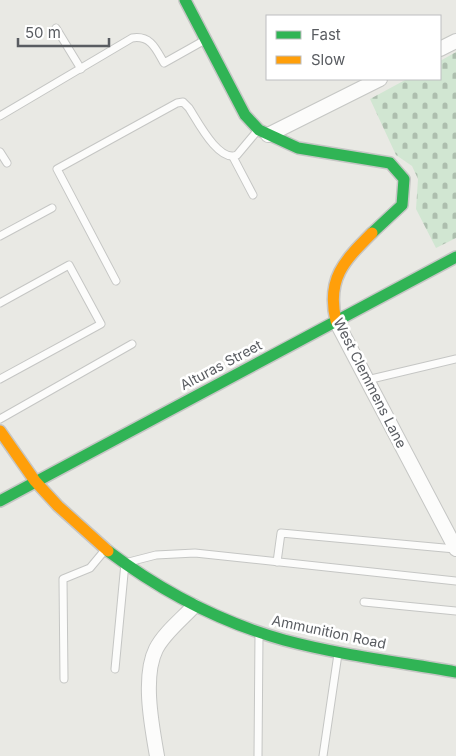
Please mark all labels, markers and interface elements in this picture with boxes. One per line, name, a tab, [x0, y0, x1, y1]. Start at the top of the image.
scale bar	[18, 15, 109, 47]
legend	[266, 15, 441, 80]
text: 50 m	[25, 23, 61, 42]
text: Fast	[311, 25, 341, 44]
text: Slow	[311, 50, 345, 69]
street label: West Clemmens Lane	[330, 315, 411, 451]
street label: Alturas Street	[177, 336, 265, 393]
street label: Ammunition Road	[270, 611, 388, 652]

